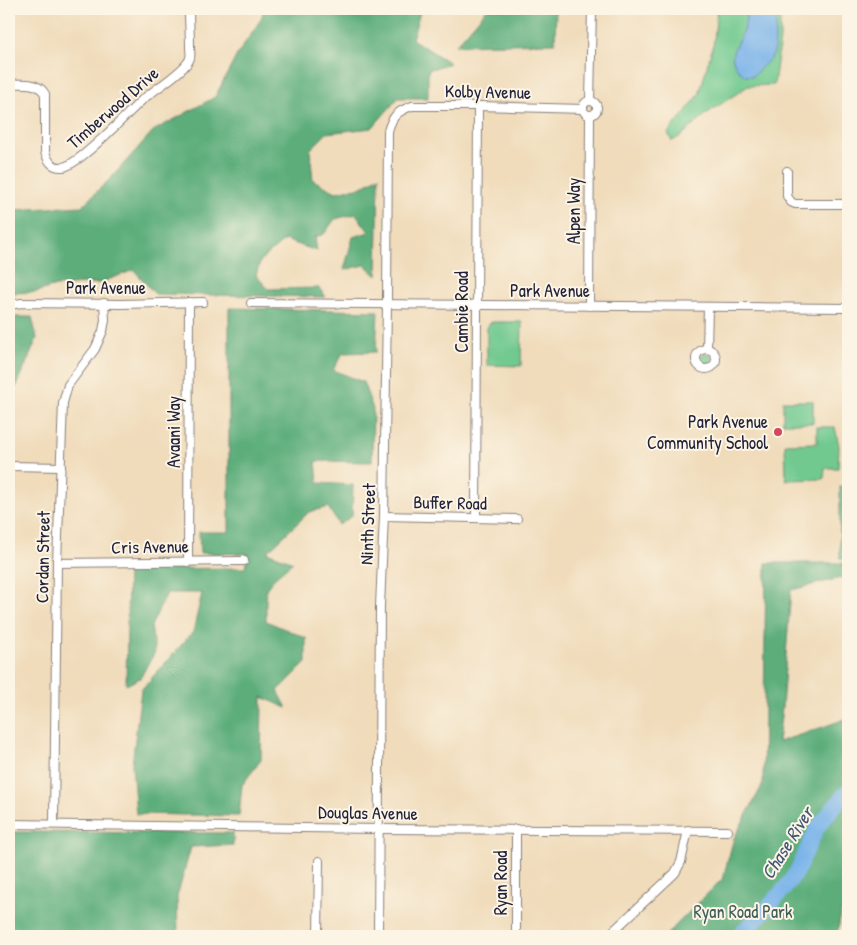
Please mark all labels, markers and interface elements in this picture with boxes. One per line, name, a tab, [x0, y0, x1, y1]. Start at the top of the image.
street label: Timberwood Drive	[61, 61, 164, 154]
street label: Kolby Avenue	[445, 78, 531, 105]
street label: Alpen Way	[561, 177, 586, 244]
street label: Cambie Road	[449, 271, 474, 353]
street label: Park Avenue	[66, 275, 146, 300]
street label: Park Avenue	[510, 278, 590, 303]
street label: Avaani Way	[161, 396, 186, 468]
place label: Park Avenue Community School	[647, 409, 768, 455]
marker: Park Avenue Community School	[772, 426, 784, 438]
street label: Ninth Street	[354, 482, 381, 565]
street label: Buffer Road	[413, 489, 487, 516]
street label: Cordan Street	[29, 510, 56, 603]
street label: Cris Avenue	[111, 533, 189, 560]
street label: Douglas Avenue	[318, 799, 418, 826]
water label: Chase River	[755, 800, 821, 884]
street label: Ryan Road	[488, 851, 513, 915]
park label: Ryan Road Park	[694, 899, 793, 924]

